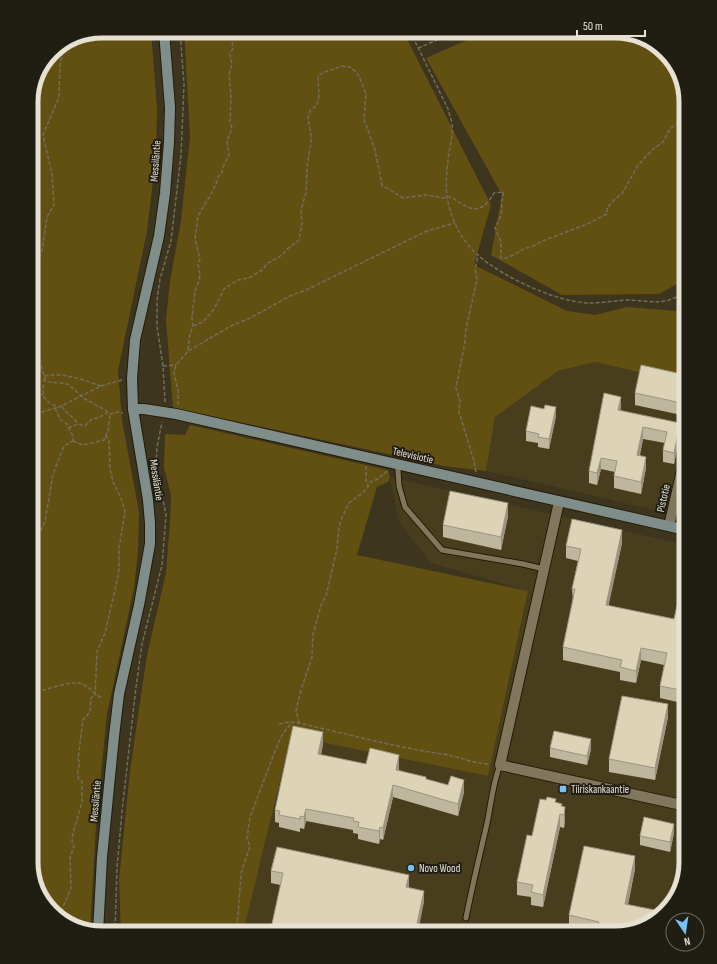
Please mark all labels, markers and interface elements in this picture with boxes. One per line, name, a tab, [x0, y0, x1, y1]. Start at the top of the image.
scale bar	[577, 12, 645, 38]
text: 50 m	[583, 19, 603, 34]
street label: Messiläntie	[148, 140, 163, 182]
street label: Televisiotie	[391, 445, 434, 466]
street label: Messiläntie	[147, 458, 166, 502]
street label: Pistotie	[654, 483, 673, 513]
street label: Messiläntie	[87, 780, 104, 822]
place label: Tiiriskankaantie	[571, 783, 629, 796]
marker: Tiiriskankaantie	[558, 784, 568, 794]
place label: Novo Wood	[419, 862, 461, 875]
marker: Novo Wood	[406, 863, 416, 873]
north arrow	[665, 912, 705, 952]
text: N	[683, 934, 691, 948]

